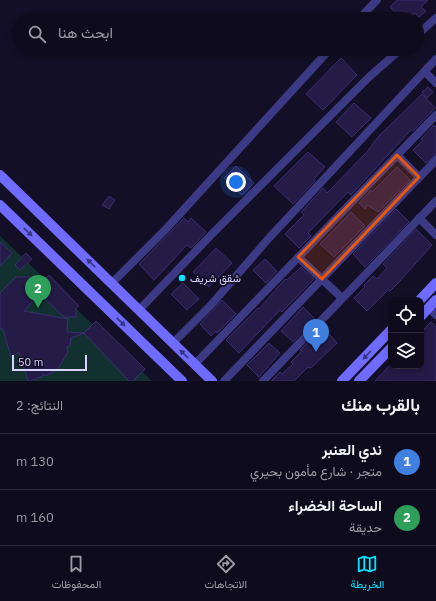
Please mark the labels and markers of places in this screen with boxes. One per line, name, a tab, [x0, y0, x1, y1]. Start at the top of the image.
place label: شقق شريف	[190, 271, 241, 285]
marker: شقق شريف	[177, 273, 187, 283]
pin: 2	[25, 275, 51, 308]
pin: 1	[303, 319, 329, 352]

